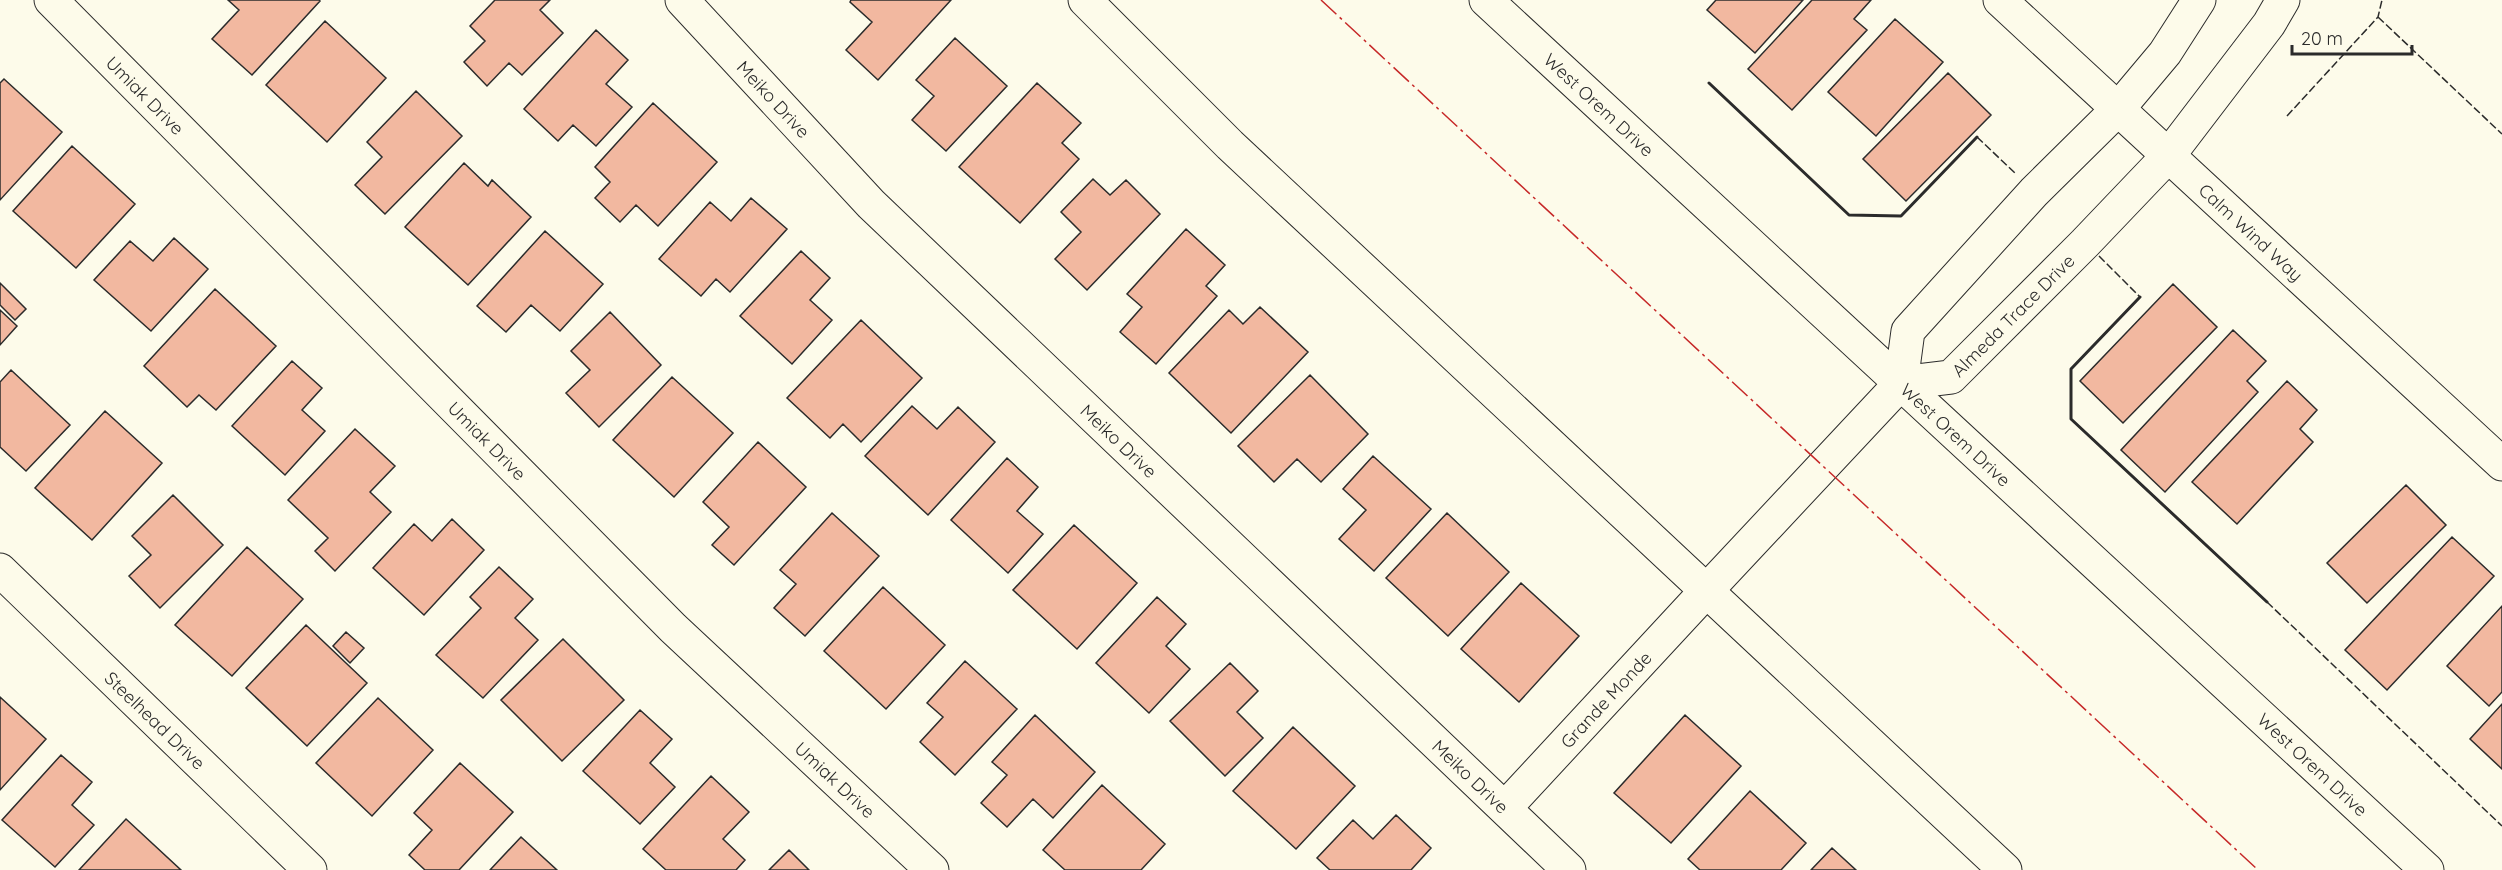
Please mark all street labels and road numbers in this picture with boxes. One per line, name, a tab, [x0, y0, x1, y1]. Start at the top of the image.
street label: West Orem Drive	[1539, 48, 1659, 161]
street label: Umiak Drive	[101, 51, 189, 140]
street label: Meiko Drive	[732, 56, 815, 143]
street label: Calm Wind Way	[2194, 178, 2308, 286]
street label: Almeda Trace Drive	[1947, 249, 2079, 381]
street label: West Orem Drive	[1896, 378, 2016, 491]
street label: Umiak Drive	[443, 396, 531, 485]
street label: Meiko Drive	[1076, 399, 1162, 483]
street label: Grande Monde	[1555, 646, 1656, 753]
street label: Steelhead Drive	[100, 666, 210, 774]
street label: West Orem Drive	[2253, 708, 2373, 821]
street label: Meiko Drive	[1428, 734, 1514, 818]
street label: Umiak Drive	[790, 736, 880, 823]

